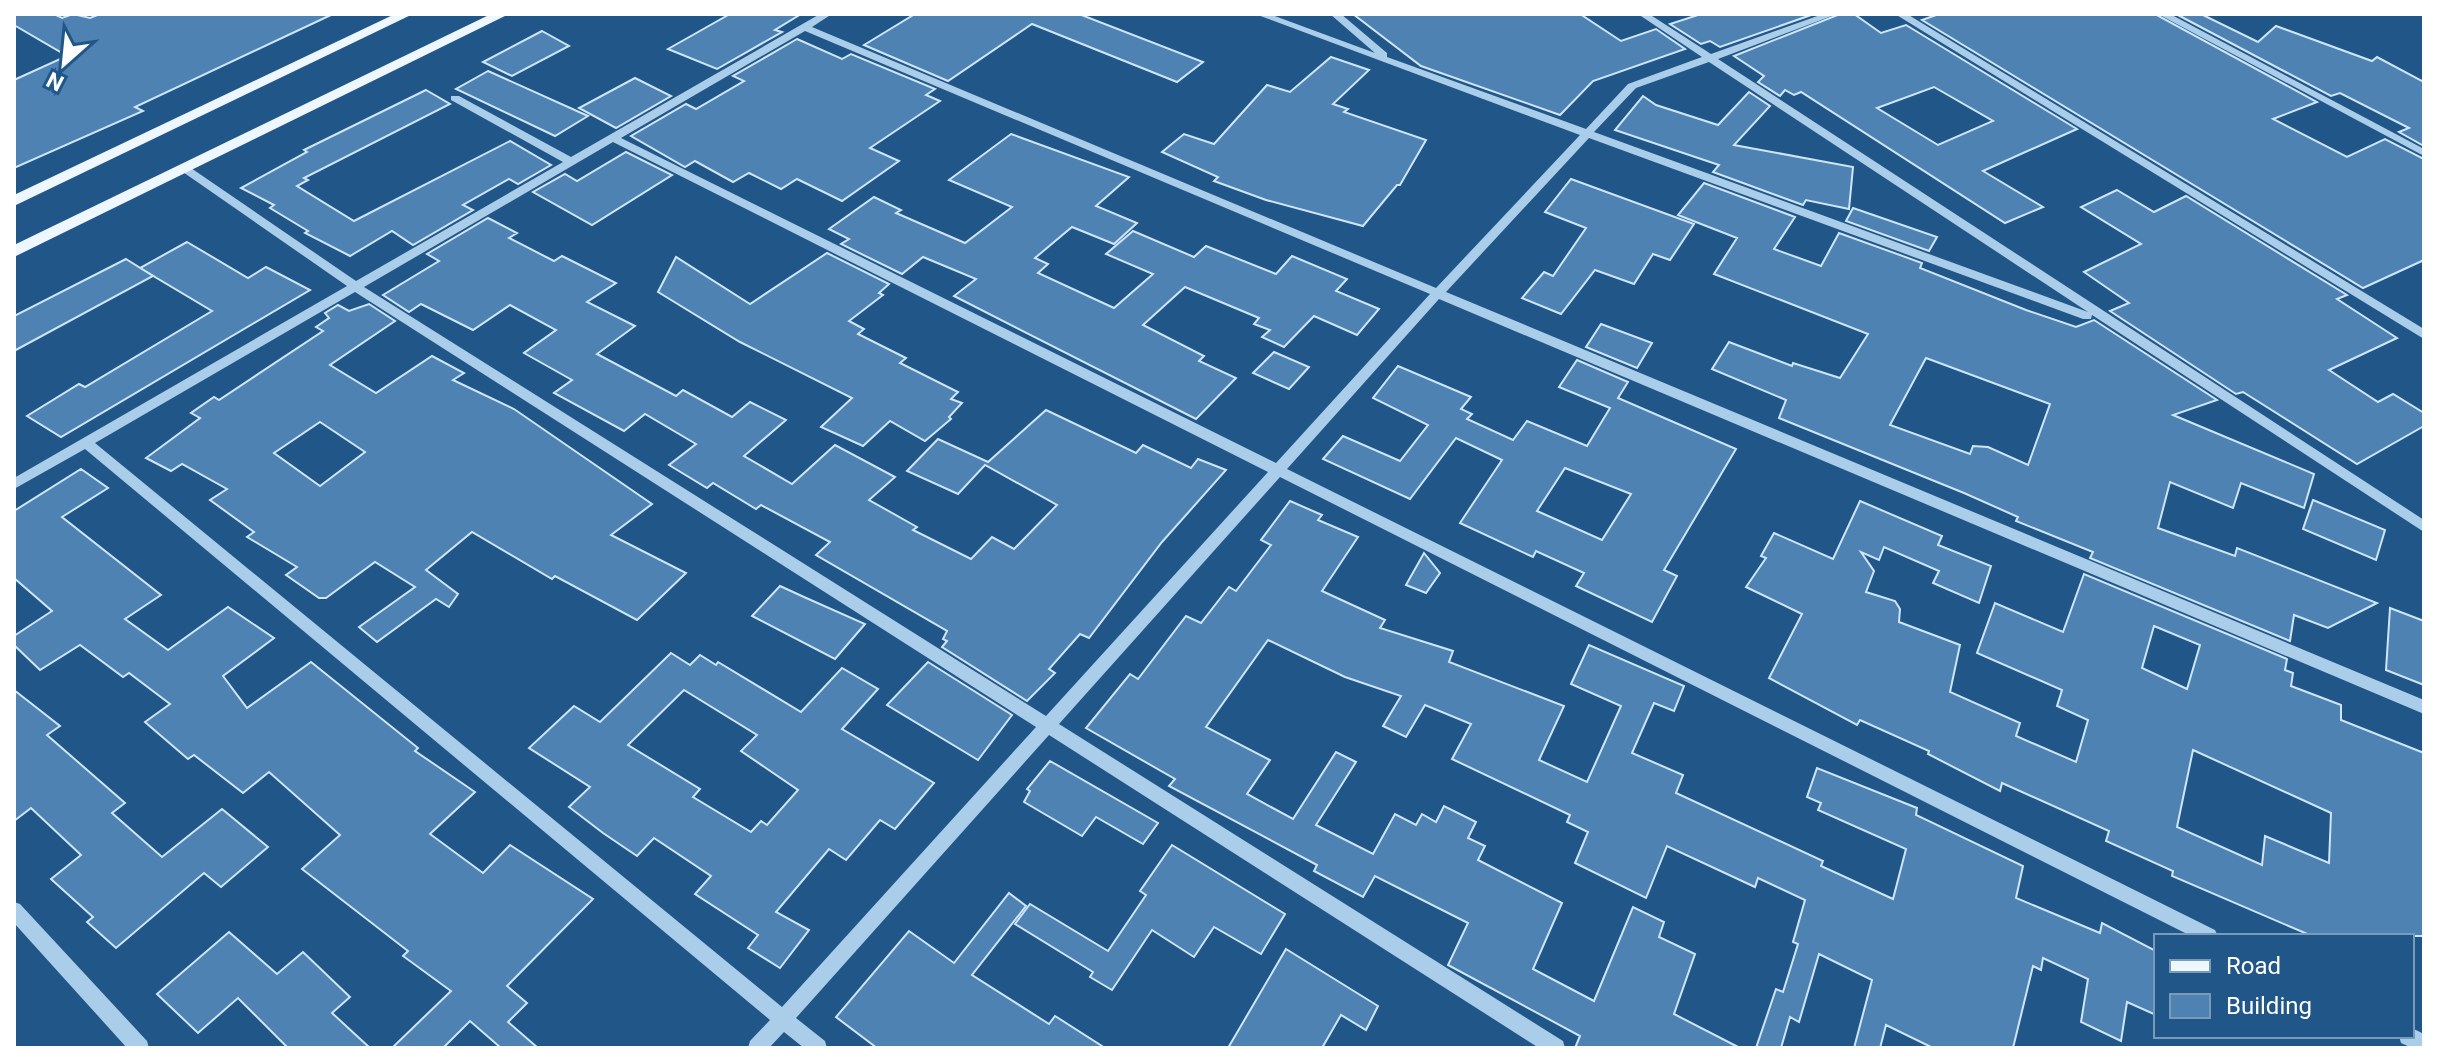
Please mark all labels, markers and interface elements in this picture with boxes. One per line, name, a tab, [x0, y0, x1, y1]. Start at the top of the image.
north arrow	[24, 24, 104, 104]
text: N	[43, 67, 68, 96]
legend	[2154, 934, 2414, 1038]
text: Road	[2226, 952, 2281, 980]
text: Building	[2226, 992, 2312, 1020]

